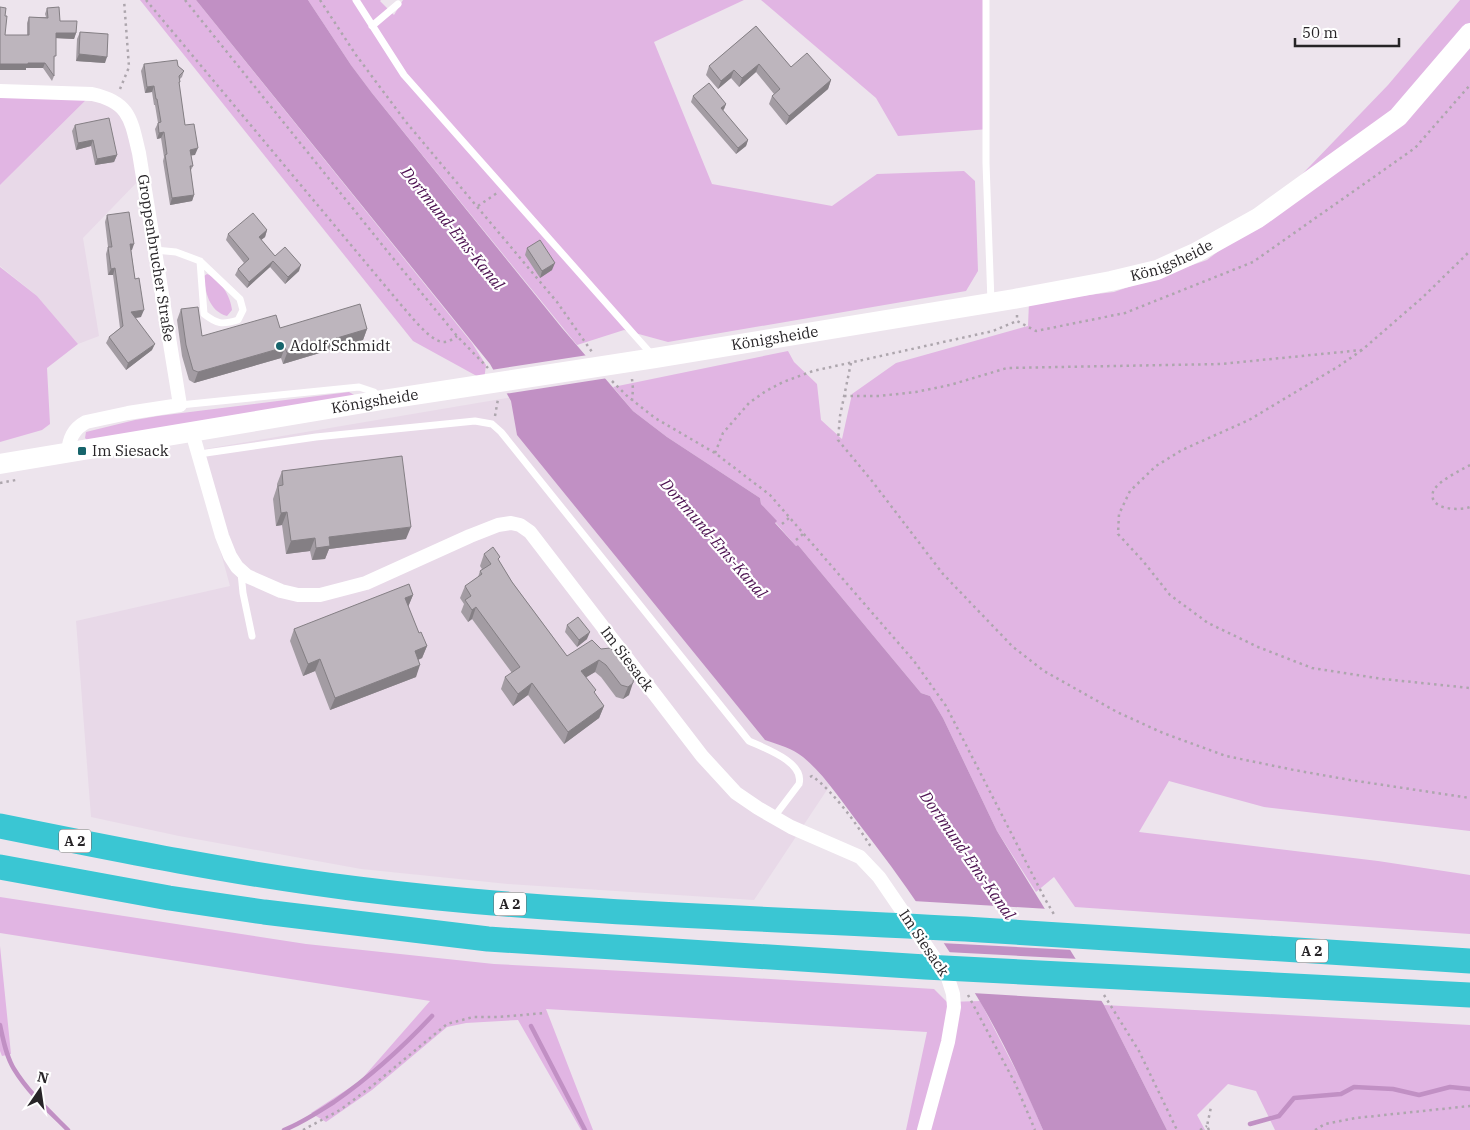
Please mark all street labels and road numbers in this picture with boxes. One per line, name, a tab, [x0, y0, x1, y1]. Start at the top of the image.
street label: Groppenbrucher Straße	[134, 173, 179, 343]
street label: Königsheide	[1128, 235, 1216, 285]
street label: Königsheide	[730, 321, 820, 354]
street label: Königsheide	[330, 385, 420, 417]
street label: Im Siesack	[597, 622, 658, 695]
road number: A 2	[59, 829, 91, 852]
road number: A 2	[494, 892, 526, 916]
street label: Im Siesack	[895, 906, 954, 980]
road number: A 2	[1296, 939, 1328, 962]

